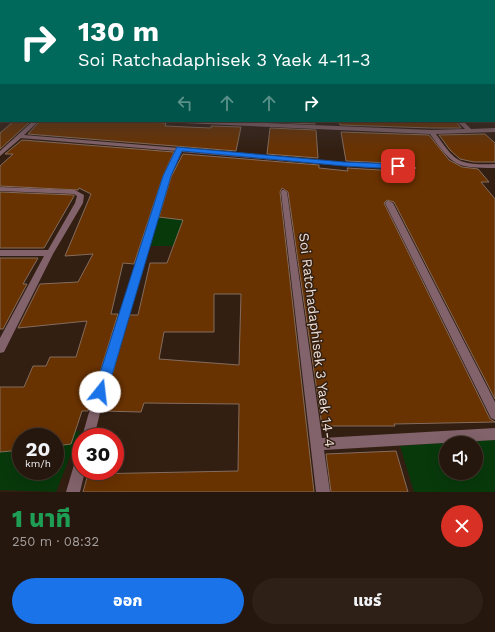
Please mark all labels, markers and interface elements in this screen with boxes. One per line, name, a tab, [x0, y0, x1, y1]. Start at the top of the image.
text: 130 m	[78, 15, 159, 48]
icon: right	[12, 16, 64, 68]
text: Soi Ratchadaphisek 3 Yaek 4-11-3	[78, 49, 371, 70]
icon: left	[174, 92, 196, 114]
icon: ahead	[216, 92, 238, 114]
icon: ahead	[258, 92, 280, 114]
icon: right	[300, 92, 322, 114]
pin	[381, 149, 415, 183]
icon: arrive	[387, 155, 409, 177]
street label: Soi Ratchadaphisek 3 Yaek 14-4	[296, 232, 338, 448]
position arrow	[79, 371, 121, 413]
speed limit sign: 30	[72, 428, 124, 480]
map controls	[439, 436, 483, 480]
button: sound	[439, 436, 483, 480]
text: 20	[26, 437, 50, 461]
text: km/h	[25, 458, 51, 469]
text: 1 นาที	[12, 505, 71, 533]
button: close	[441, 505, 483, 547]
text: 250 m · 08:32	[12, 534, 99, 549]
button: ออก	[12, 578, 244, 624]
button: แชร์	[252, 578, 483, 624]

